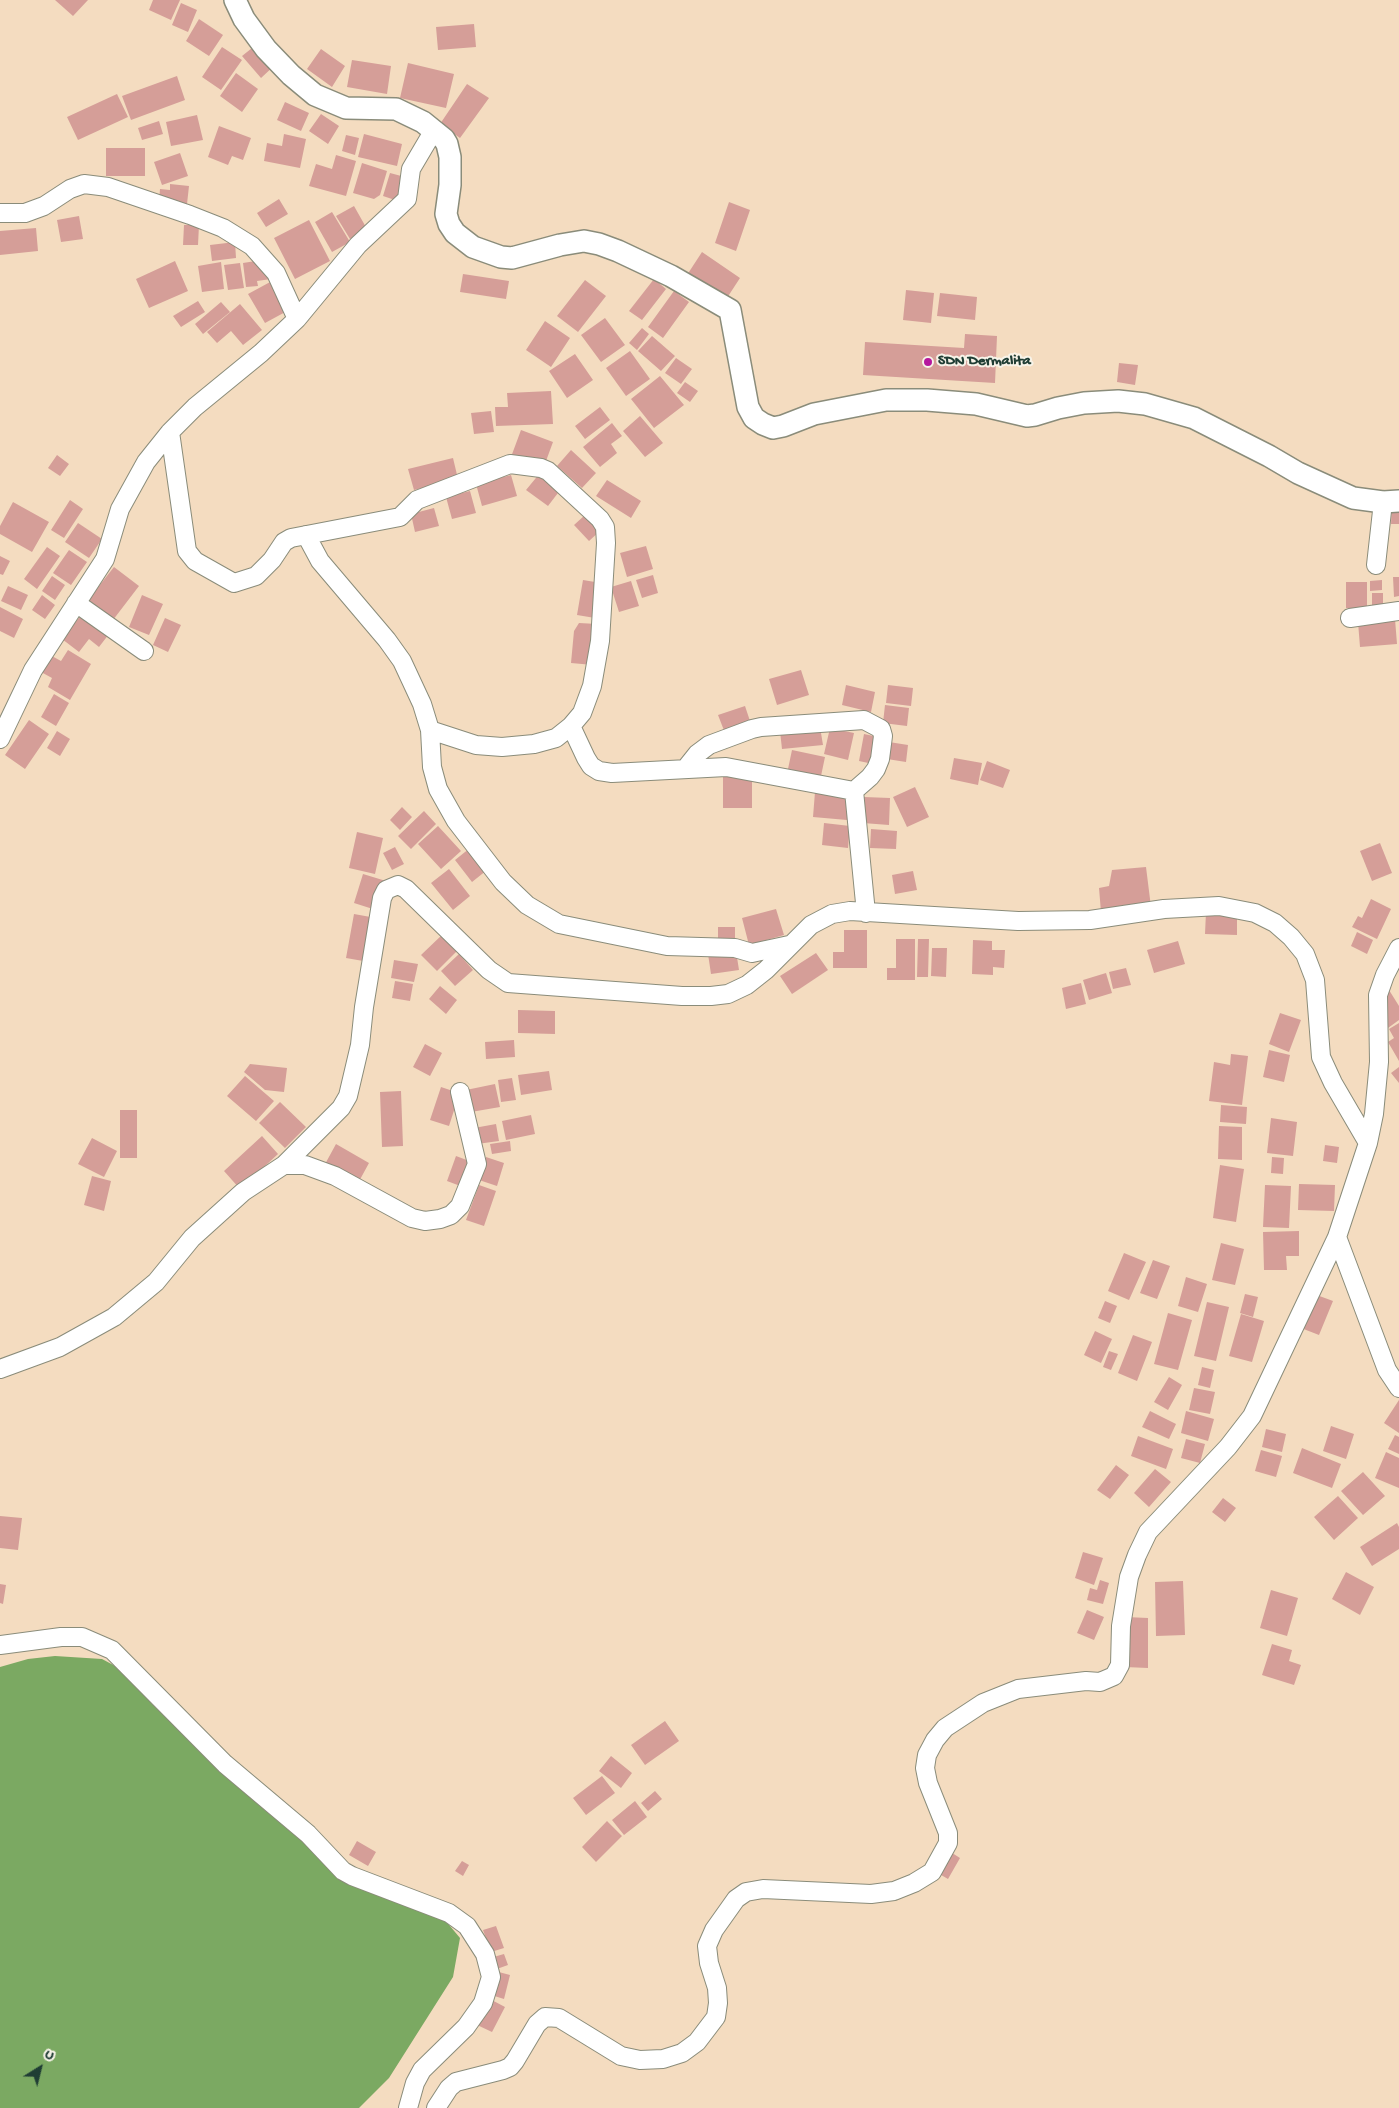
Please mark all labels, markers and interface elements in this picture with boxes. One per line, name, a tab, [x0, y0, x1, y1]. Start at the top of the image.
place label: SDN Dermalita	[938, 353, 1031, 371]
marker: SDN Dermalita	[922, 356, 934, 368]
north arrow	[15, 2043, 65, 2093]
text: U	[41, 2046, 57, 2065]

